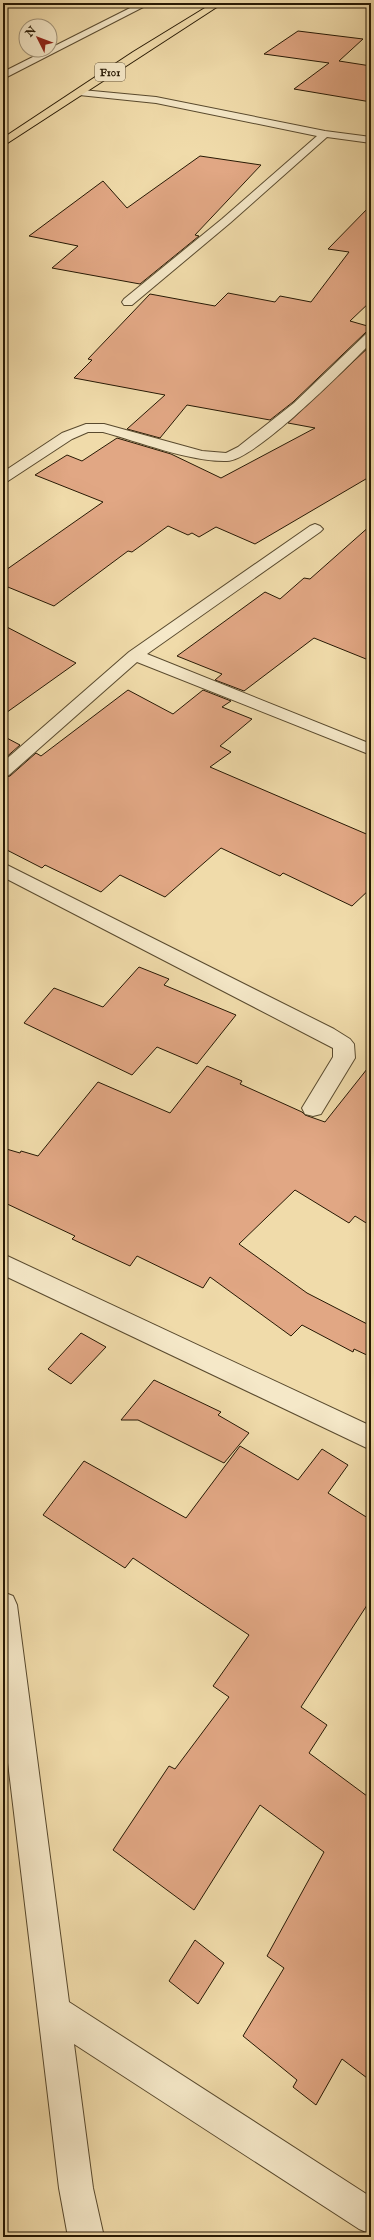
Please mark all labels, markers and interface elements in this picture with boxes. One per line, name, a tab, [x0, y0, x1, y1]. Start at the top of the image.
north arrow	[18, 18, 58, 58]
text: N	[22, 23, 40, 41]
road number: F101	[95, 63, 125, 81]

